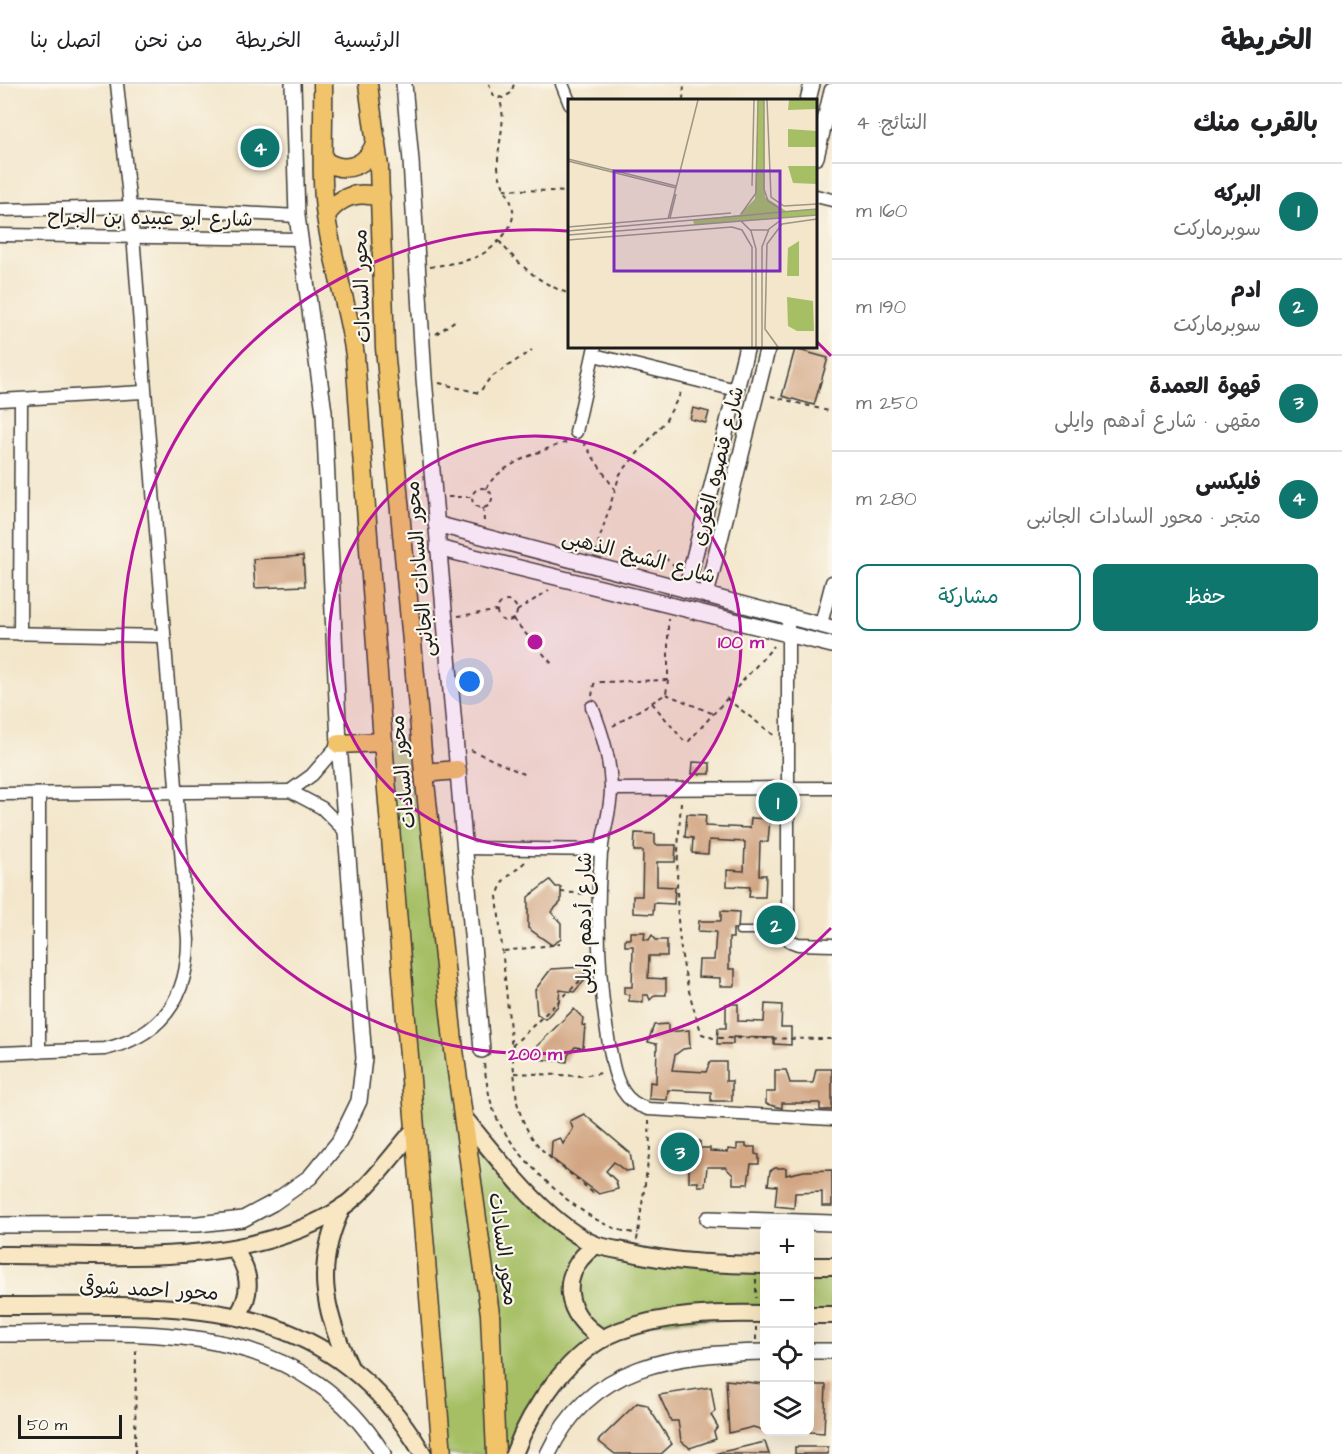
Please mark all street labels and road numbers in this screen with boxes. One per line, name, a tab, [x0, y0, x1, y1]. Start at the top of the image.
street label: شارع ابو عبيده بن الجراح	[47, 202, 253, 234]
street label: محور السادات	[346, 229, 378, 343]
street label: شارع قنصوه الغورى	[685, 383, 751, 549]
street label: محور السادات الجانبى	[398, 480, 442, 658]
street label: شارع الشيخ الذهبى	[559, 523, 719, 591]
street label: محور السادات	[383, 714, 423, 830]
street label: شارع أدهم وايلى	[571, 852, 599, 994]
street label: محور السادات	[481, 1191, 525, 1308]
street label: محور احمد شوقى	[79, 1272, 219, 1308]

